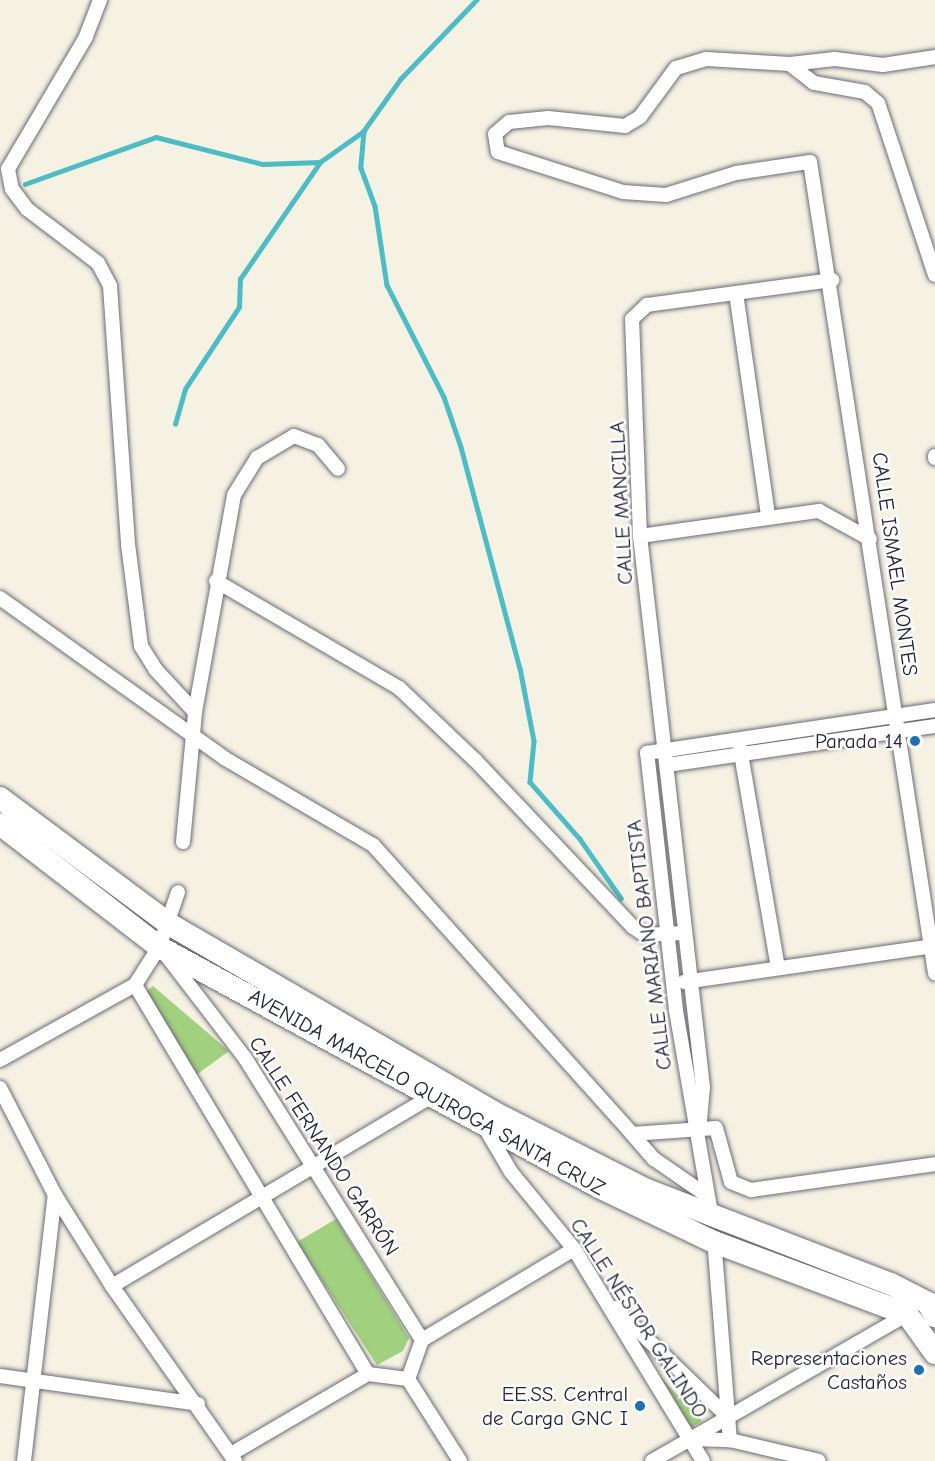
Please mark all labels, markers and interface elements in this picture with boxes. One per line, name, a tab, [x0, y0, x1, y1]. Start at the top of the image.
street label: CALLE MANCILLA	[604, 421, 638, 585]
street label: CALLE ISMAEL MONTES	[867, 451, 923, 677]
place label: Parada 14	[815, 728, 903, 754]
marker: Parada 14	[908, 734, 922, 748]
street label: CALLE MARIANO BAPTISTA	[621, 818, 677, 1072]
street label: AVENIDA MARCELO QUIROGA SANTA CRUZ	[244, 983, 610, 1201]
street label: CALLE FERNANDO GARRÓN	[244, 1032, 404, 1260]
street label: CALLE NÉSTOR GALINDO	[565, 1213, 713, 1423]
place label: Representaciones Castaños	[751, 1345, 907, 1395]
marker: Representaciones Castaños	[912, 1363, 926, 1377]
place label: EE.SS. Central de Carga GNC I	[482, 1381, 628, 1431]
marker: EE.SS. Central de Carga GNC I	[633, 1399, 647, 1413]

